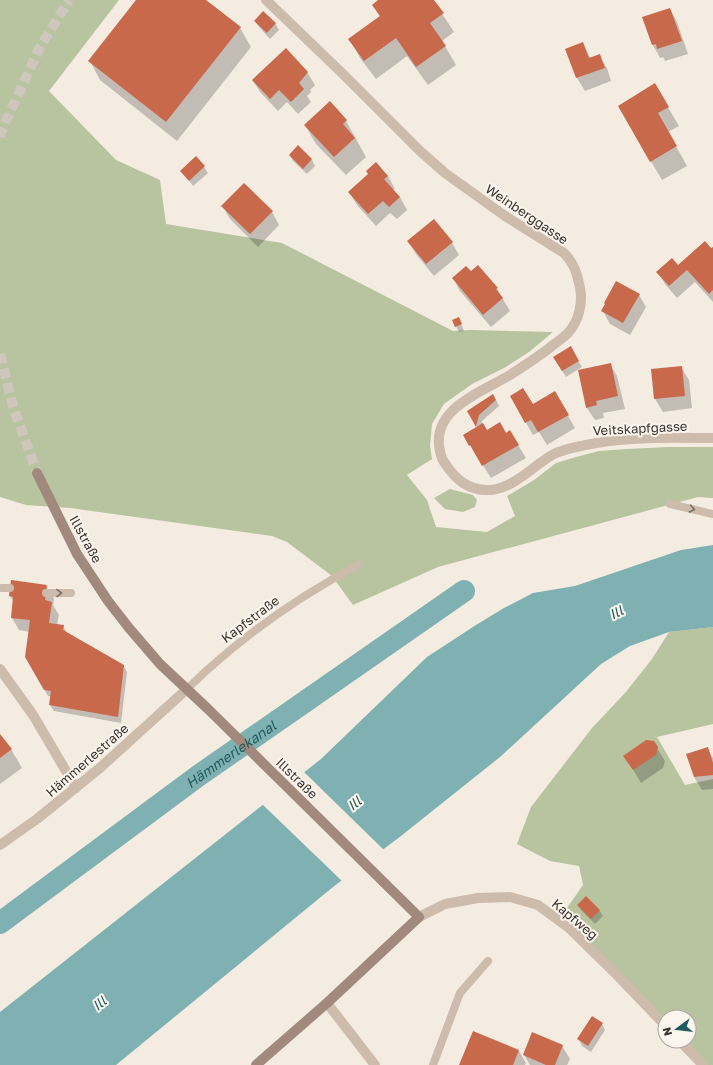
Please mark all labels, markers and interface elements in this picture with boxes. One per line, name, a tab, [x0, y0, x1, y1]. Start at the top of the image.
street label: Weinberggasse	[483, 180, 571, 248]
street label: Veitskapfgasse	[592, 418, 688, 438]
one-way arrow	[689, 505, 695, 513]
street label: Illstraße	[66, 512, 106, 566]
one-way arrow	[56, 589, 62, 597]
street label: Kapfstraße	[218, 592, 282, 646]
water label: Ill	[606, 601, 626, 623]
water label: Hämmerlekanal	[182, 716, 279, 791]
street label: Hämmerlestraße	[43, 720, 131, 800]
street label: Illstraße	[273, 754, 321, 802]
water label: Ill	[344, 792, 365, 814]
street label: Kapfweg	[549, 895, 601, 943]
water label: Ill	[89, 992, 110, 1014]
north arrow	[657, 1009, 697, 1049]
text: N	[659, 1026, 674, 1037]

